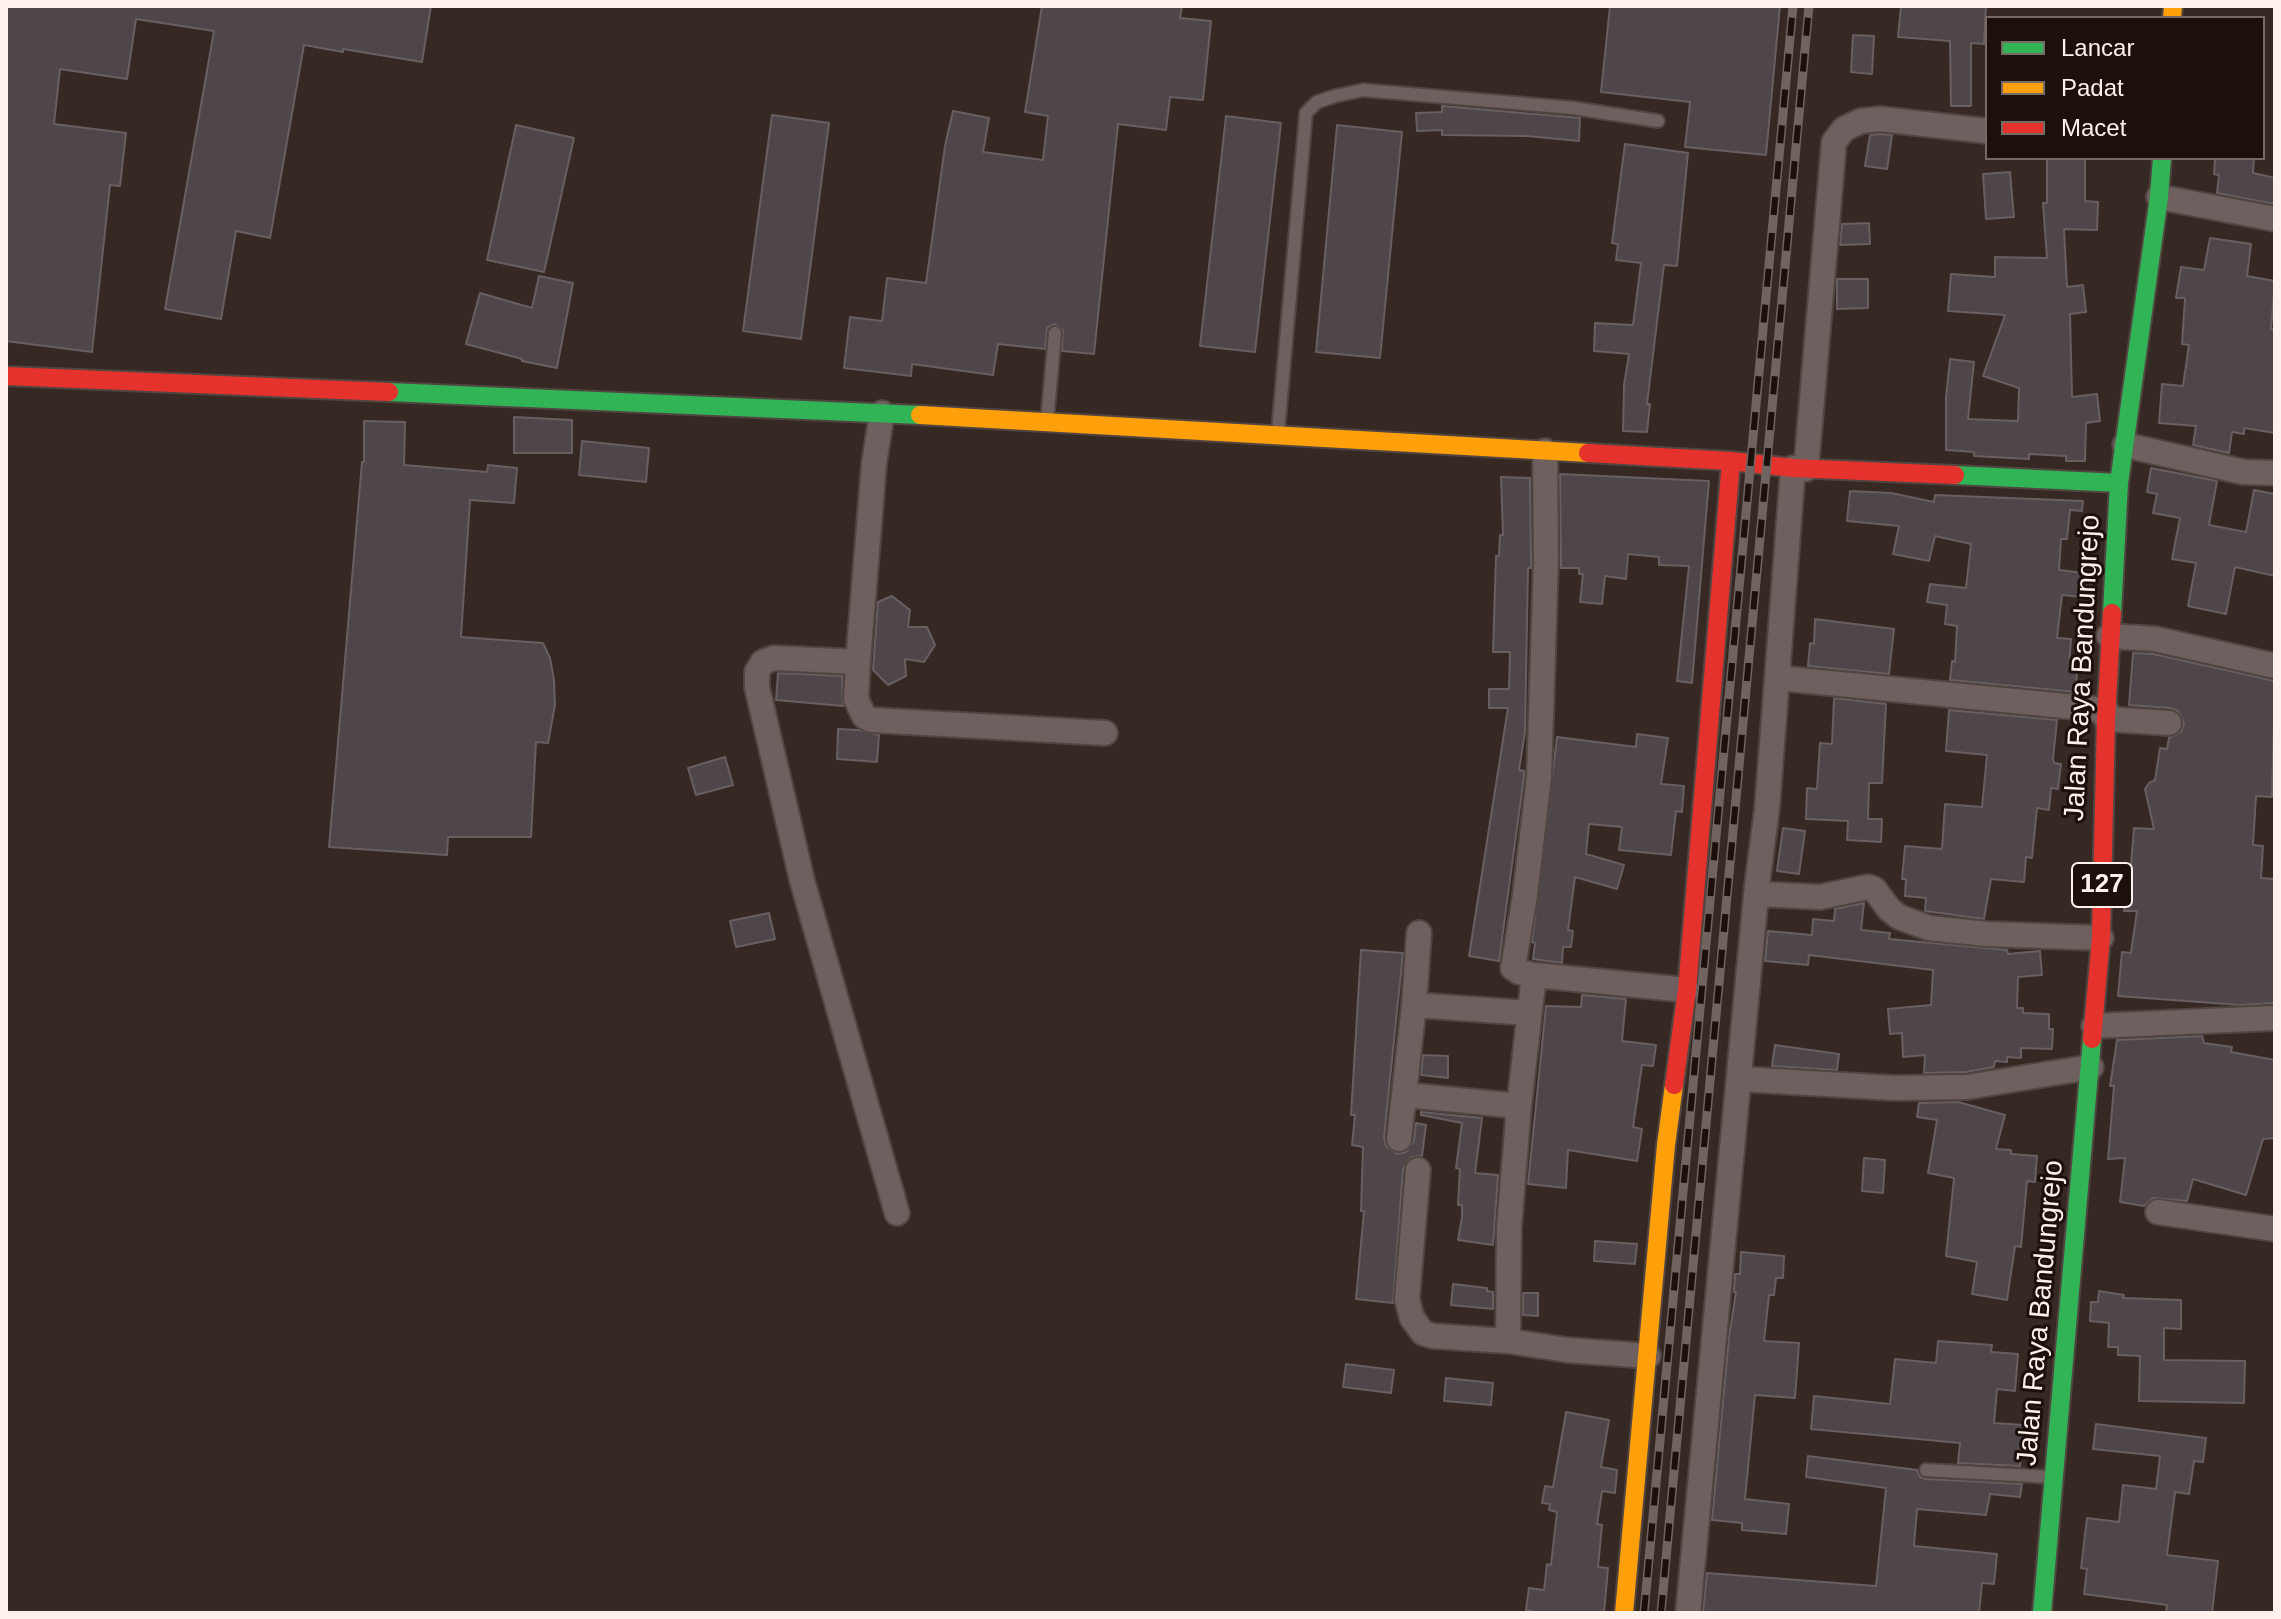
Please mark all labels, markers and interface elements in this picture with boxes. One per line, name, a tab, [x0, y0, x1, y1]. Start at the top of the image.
legend	[1985, 16, 2265, 160]
text: Lancar	[2061, 34, 2134, 61]
text: Padat	[2061, 74, 2124, 101]
text: Macet	[2061, 114, 2126, 141]
street label: Jalan Raya Bandungrejo	[2058, 514, 2108, 822]
road number: 127	[2072, 863, 2132, 907]
street label: Jalan Raya Bandungrejo	[2011, 1159, 2071, 1467]

